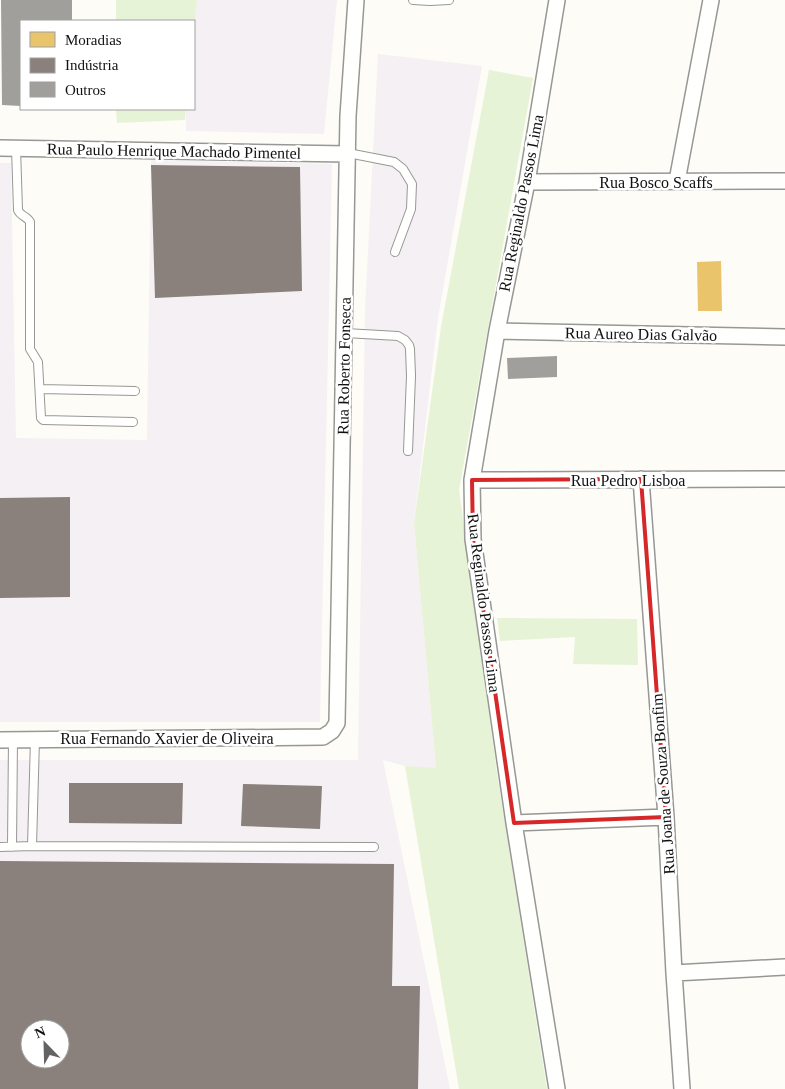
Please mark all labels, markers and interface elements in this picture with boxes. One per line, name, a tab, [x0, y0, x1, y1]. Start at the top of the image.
legend	[20, 20, 195, 110]
text: Moradias	[65, 32, 122, 48]
text: Indústria	[65, 57, 119, 73]
text: Outros	[65, 82, 106, 98]
street label: Rua Reginaldo Passos Lima	[495, 113, 547, 293]
street label: Rua Paulo Henrique Machado Pimentel	[47, 140, 302, 163]
street label: Rua Bosco Scaffs	[599, 174, 713, 191]
street label: Rua Roberto Fonseca	[334, 297, 354, 435]
street label: Rua Aureo Dias Galvão	[565, 324, 717, 344]
street label: Rua Pedro Lisboa	[571, 472, 685, 489]
street label: Rua Reginaldo Passos Lima	[464, 513, 503, 693]
street label: Rua Joana de Souza Bonfim	[648, 692, 678, 875]
street label: Rua Fernando Xavier de Oliveira	[60, 730, 274, 747]
north arrow	[20, 1019, 70, 1069]
text: N	[33, 1024, 48, 1041]

